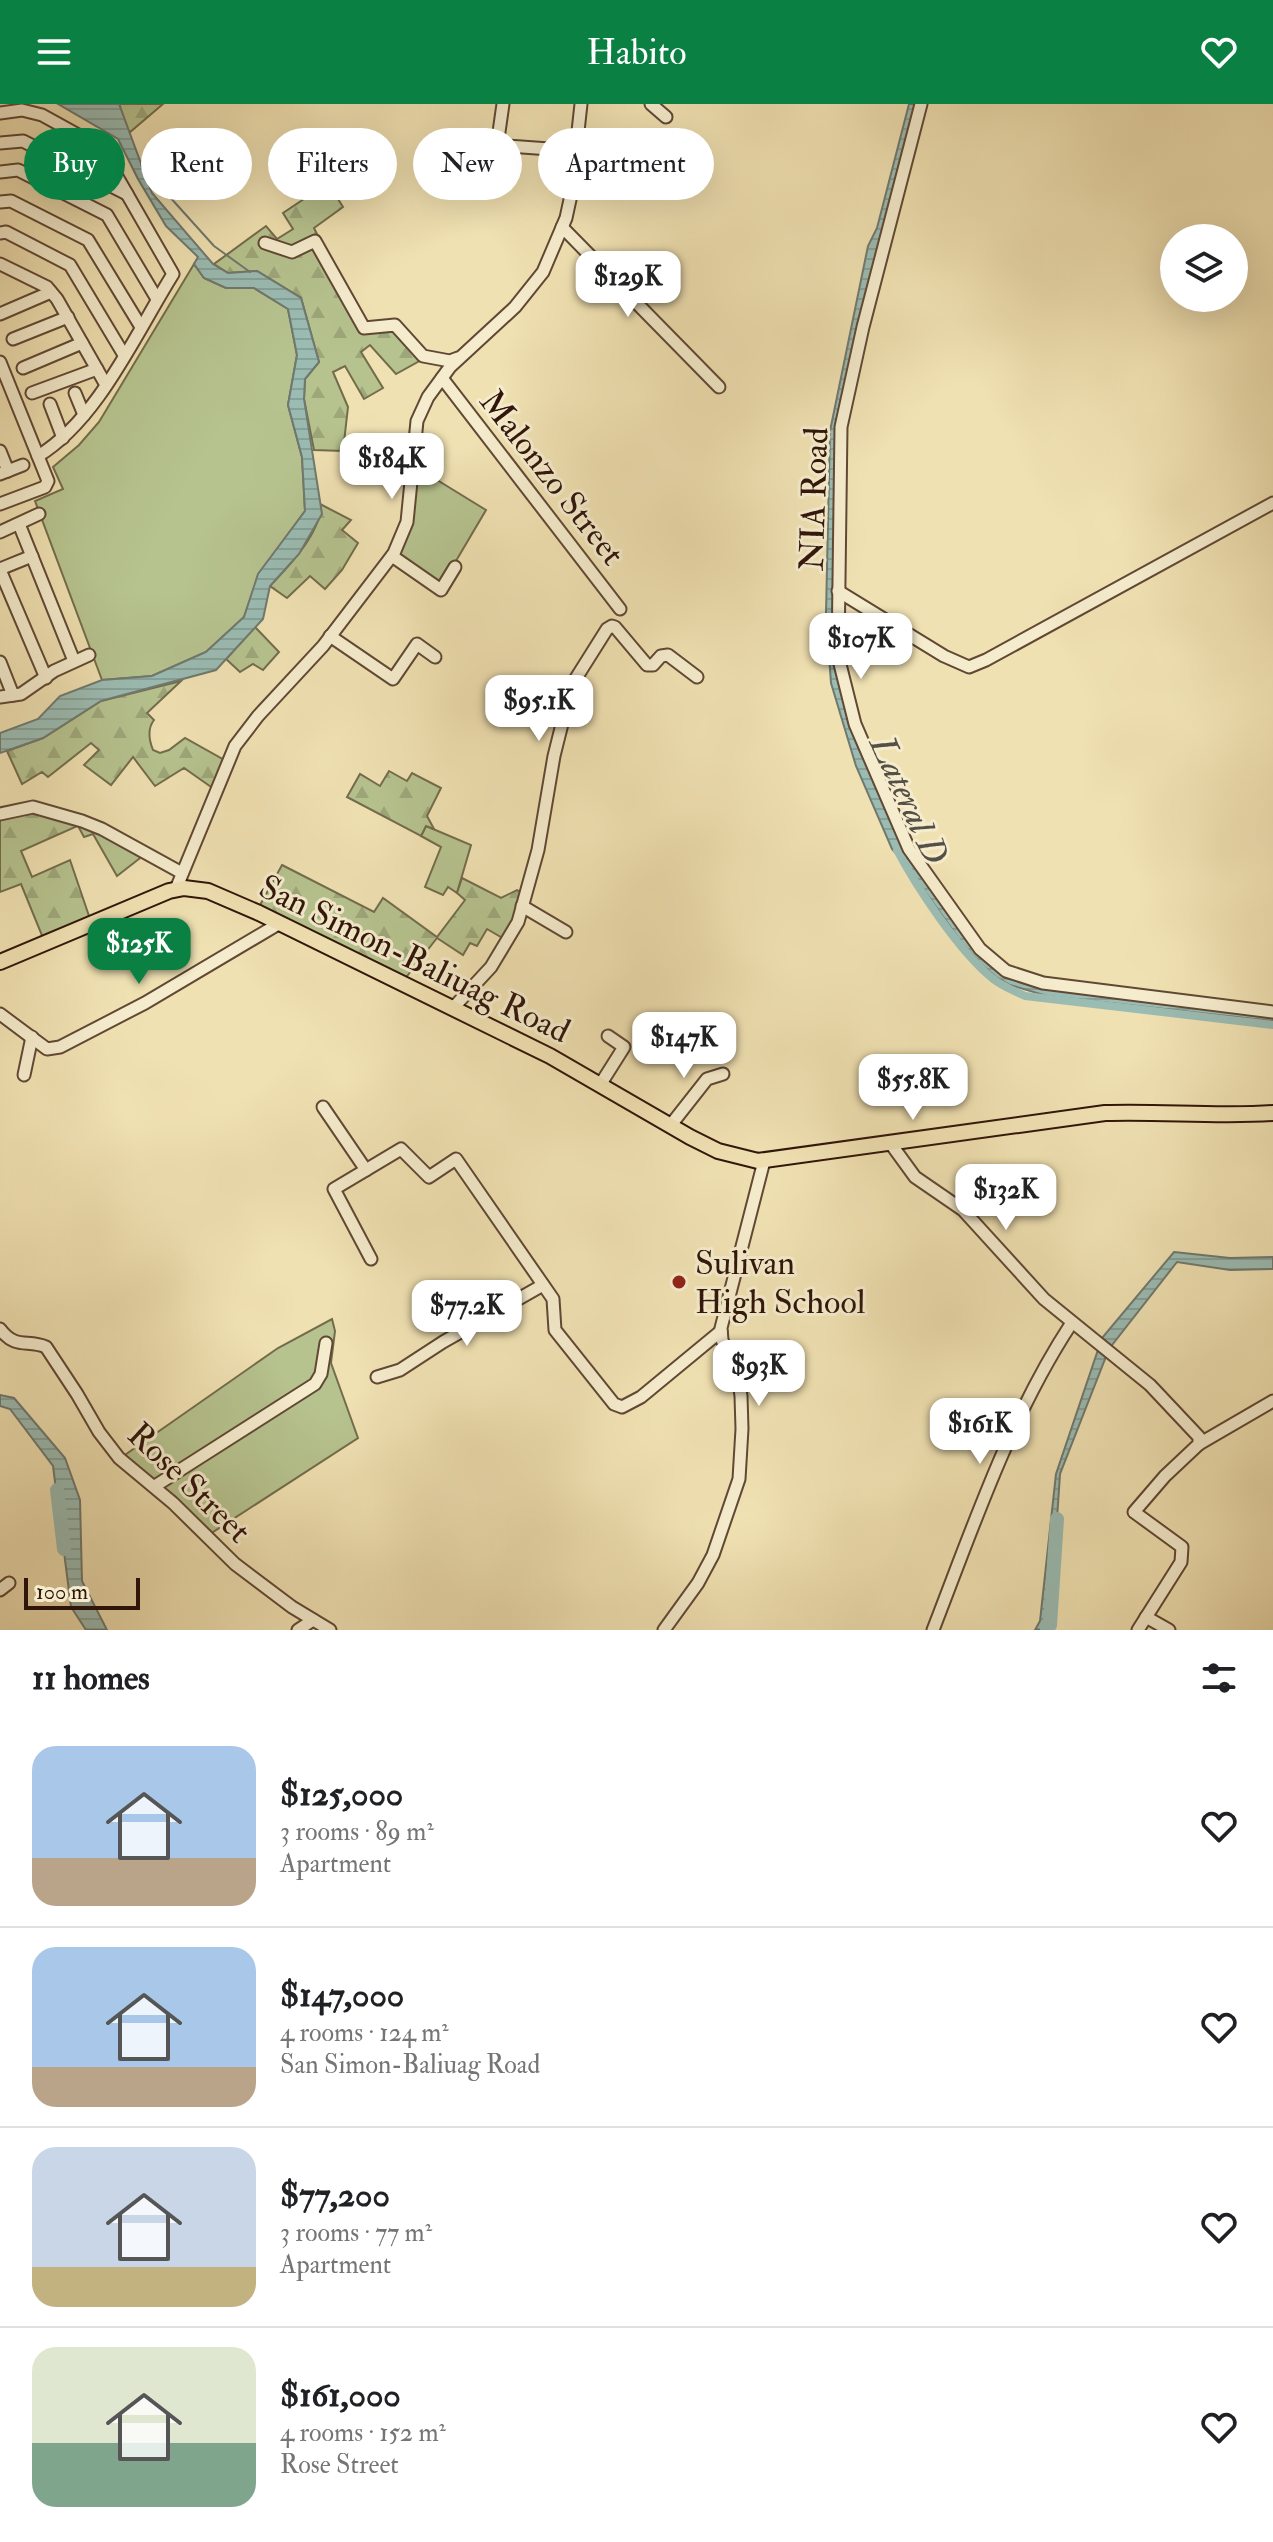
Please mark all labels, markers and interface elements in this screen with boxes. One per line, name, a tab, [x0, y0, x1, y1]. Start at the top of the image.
icon: menu	[32, 30, 76, 74]
text: Habito	[586, 30, 687, 75]
icon: heart	[1197, 30, 1241, 74]
chip: Buy	[24, 128, 125, 200]
chip: Rent	[141, 128, 252, 200]
chip: Filters	[268, 128, 397, 200]
chip: New	[413, 128, 522, 200]
chip: Apartment	[538, 128, 714, 200]
map controls	[1160, 224, 1248, 312]
button: layers	[1160, 224, 1248, 312]
pin: $129K	[572, 251, 684, 319]
text: $129K	[594, 261, 662, 293]
street label: Malonzo Street	[470, 382, 634, 574]
street label: NIA Road	[790, 426, 839, 572]
pin: $184K	[336, 433, 448, 501]
text: $184K	[358, 443, 426, 475]
pin: $107K	[805, 613, 917, 681]
text: $107K	[827, 623, 895, 655]
pin: $95.1K	[474, 675, 604, 743]
text: $95.1K	[503, 685, 575, 717]
water label: Lateral D	[858, 726, 958, 871]
street label: San Simon-Baliuag Road	[252, 865, 577, 1053]
pin: $125K	[83, 918, 195, 986]
text: $125K	[106, 928, 172, 960]
pin: $147K	[628, 1012, 740, 1080]
text: $147K	[650, 1022, 718, 1054]
pin: $55.8K	[848, 1054, 978, 1122]
text: $55.8K	[877, 1064, 949, 1096]
pin: $132K	[950, 1164, 1062, 1232]
text: $132K	[973, 1174, 1039, 1206]
place label: Sulivan High School	[695, 1242, 866, 1324]
marker: Sulivan High School	[670, 1273, 688, 1291]
pin: $77.2K	[402, 1280, 532, 1348]
text: $77.2K	[430, 1290, 504, 1322]
pin: $93K	[712, 1340, 806, 1408]
text: $93K	[731, 1350, 787, 1382]
pin: $161K	[924, 1398, 1036, 1466]
text: $161K	[948, 1408, 1012, 1440]
street label: Rose Street	[118, 1414, 260, 1552]
scale bar	[24, 1574, 140, 1610]
text: 100 m	[36, 1578, 88, 1606]
icon: filters	[1197, 1656, 1241, 1700]
text: 11 homes	[32, 1657, 150, 1700]
text: $125,000	[280, 1773, 403, 1816]
icon: home	[96, 1778, 192, 1874]
icon: heart	[1197, 1804, 1241, 1848]
text: 3 rooms · 89 m²	[280, 1816, 434, 1848]
text: Apartment	[280, 1848, 391, 1880]
text: $147,000	[280, 1974, 404, 2017]
icon: home	[96, 1979, 192, 2075]
icon: heart	[1197, 2005, 1241, 2049]
text: 4 rooms · 124 m²	[280, 2017, 449, 2049]
text: San Simon-Baliuag Road	[280, 2049, 540, 2081]
text: $77,200	[280, 2174, 390, 2217]
icon: home	[96, 2179, 192, 2275]
icon: heart	[1197, 2205, 1241, 2249]
text: 3 rooms · 77 m²	[280, 2217, 432, 2249]
text: Apartment	[280, 2249, 391, 2281]
text: $161,000	[280, 2374, 401, 2417]
icon: home	[96, 2379, 192, 2475]
icon: heart	[1197, 2405, 1241, 2449]
text: 4 rooms · 152 m²	[280, 2417, 446, 2449]
text: Rose Street	[280, 2449, 399, 2481]

